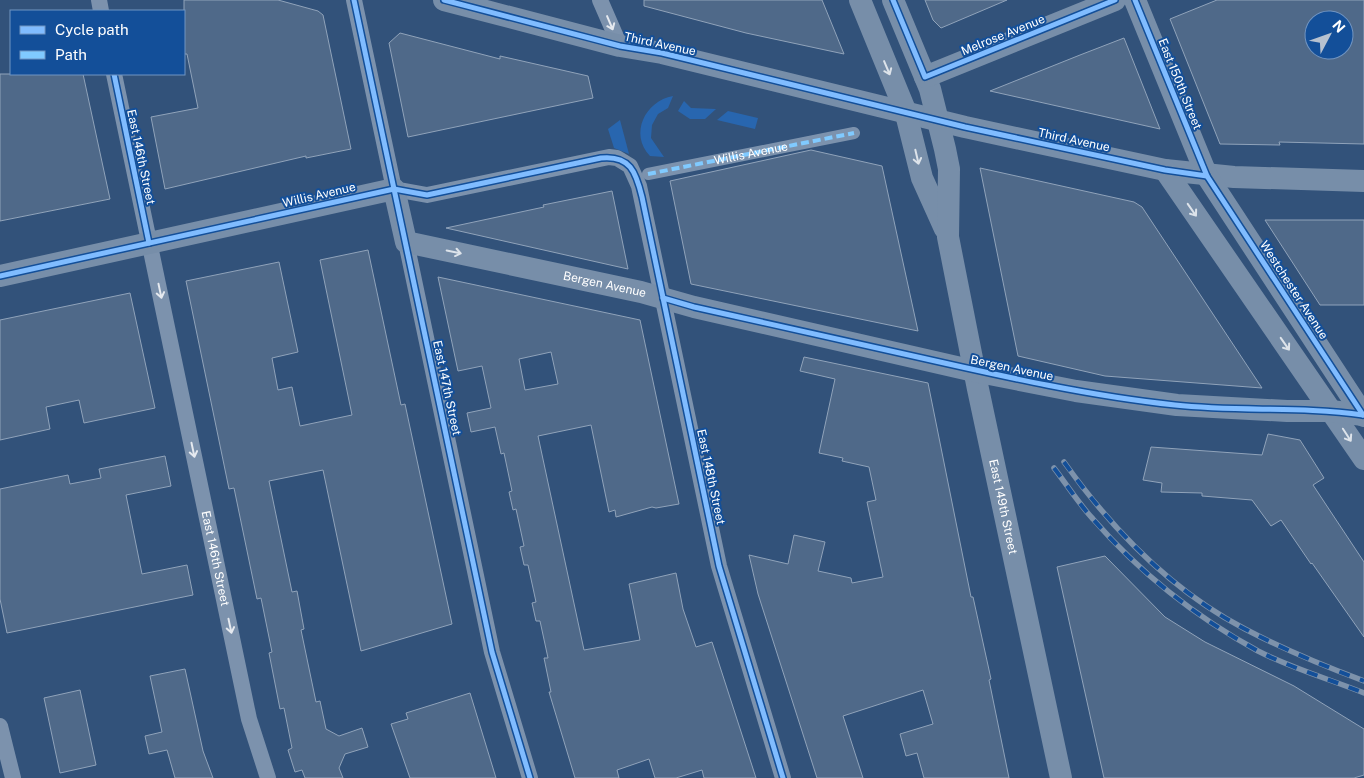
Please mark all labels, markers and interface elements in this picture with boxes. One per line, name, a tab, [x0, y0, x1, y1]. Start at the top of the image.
legend	[10, 10, 185, 75]
north arrow	[1304, 10, 1354, 60]
street label: Melrose Avenue	[959, 12, 1047, 58]
one-way arrow	[606, 15, 615, 30]
text: N	[1329, 17, 1348, 36]
text: Cycle path	[55, 21, 129, 38]
street label: Third Avenue	[623, 30, 697, 58]
street label: East 150th Street	[1155, 36, 1205, 132]
text: Path	[55, 46, 87, 63]
one-way arrow	[884, 60, 893, 75]
street label: East 146th Street	[124, 108, 158, 206]
street label: Third Avenue	[1037, 126, 1111, 154]
street label: Willis Avenue	[713, 139, 789, 168]
one-way arrow	[913, 149, 922, 165]
street label: Willis Avenue	[281, 180, 357, 210]
one-way arrow	[1187, 203, 1197, 217]
street label: Westchester Avenue	[1257, 238, 1331, 342]
one-way arrow	[445, 248, 461, 257]
street label: Bergen Avenue	[562, 269, 648, 300]
one-way arrow	[156, 282, 165, 298]
one-way arrow	[1280, 336, 1290, 350]
street label: East 147th Street	[430, 339, 464, 437]
street label: Bergen Avenue	[969, 352, 1055, 384]
street label: East 148th Street	[694, 428, 728, 526]
one-way arrow	[1342, 428, 1353, 442]
one-way arrow	[189, 441, 198, 457]
street label: East 149th Street	[986, 458, 1020, 556]
street label: East 146th Street	[199, 510, 232, 608]
one-way arrow	[226, 618, 235, 634]

